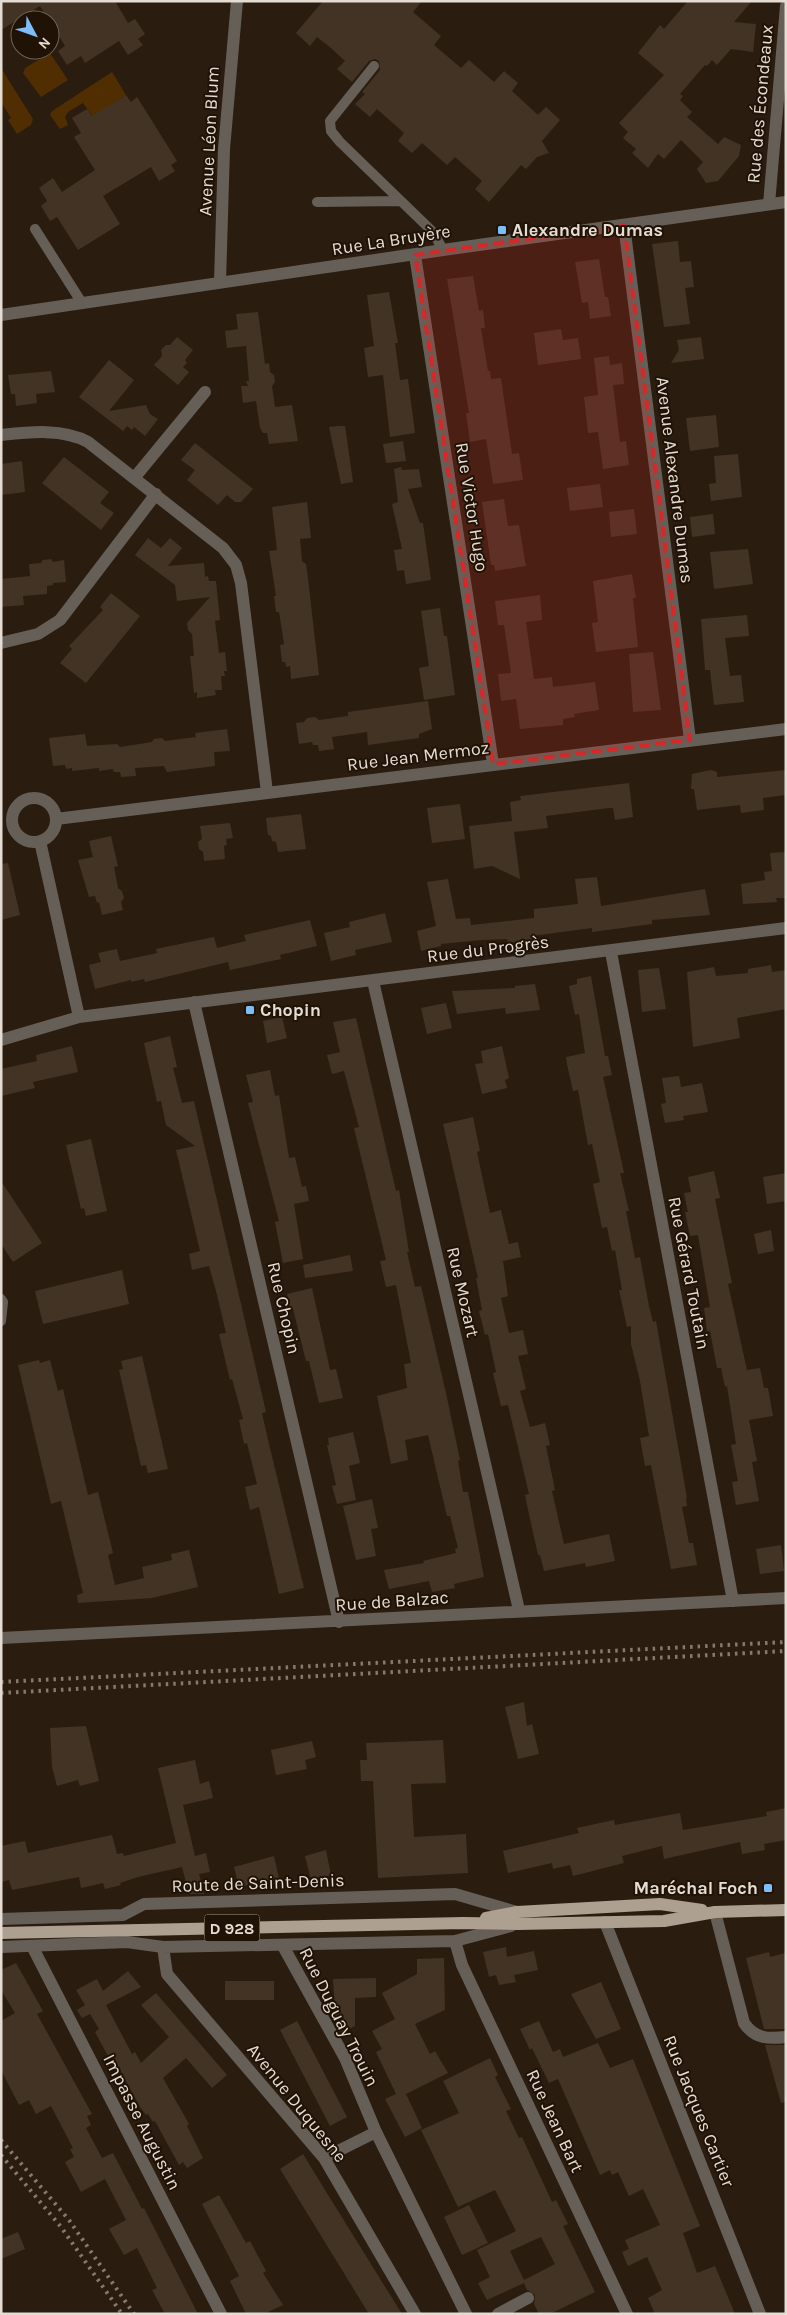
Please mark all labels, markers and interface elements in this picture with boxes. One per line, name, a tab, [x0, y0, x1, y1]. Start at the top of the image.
north arrow	[10, 10, 60, 60]
street label: Rue des Écondeaux	[741, 24, 778, 184]
text: N	[35, 34, 54, 53]
street label: Avenue Léon Blum	[194, 65, 224, 217]
place label: Alexandre Dumas	[512, 219, 663, 241]
street label: Rue La Bruyère	[330, 220, 452, 260]
marker: Alexandre Dumas	[496, 224, 508, 236]
street label: Avenue Alexandre Dumas	[651, 376, 699, 584]
street label: Rue Victor Hugo	[451, 441, 493, 573]
street label: Rue Jean Mermoz	[346, 736, 490, 776]
street label: Rue du Progrès	[426, 931, 550, 967]
place label: Chopin	[260, 999, 321, 1021]
marker: Chopin	[244, 1004, 256, 1016]
street label: Rue Gérard Toutain	[663, 1195, 715, 1351]
street label: Rue Mozart	[442, 1245, 484, 1340]
street label: Rue Chopin	[263, 1260, 305, 1356]
street label: Rue de Balzac	[335, 1586, 449, 1616]
street label: Route de Saint-Denis	[171, 1869, 345, 1897]
place label: Maréchal Foch	[634, 1877, 758, 1899]
marker: Maréchal Foch	[762, 1882, 774, 1894]
road number: D 928	[204, 1915, 260, 1942]
street label: Rue Duguay Trouin	[294, 1944, 384, 2090]
street label: Rue Jacques Cartier	[659, 2032, 740, 2191]
street label: Avenue Duquesne	[242, 2039, 352, 2167]
street label: Impasse Augustin	[98, 2050, 186, 2194]
street label: Rue Jean Bart	[521, 2066, 589, 2176]

